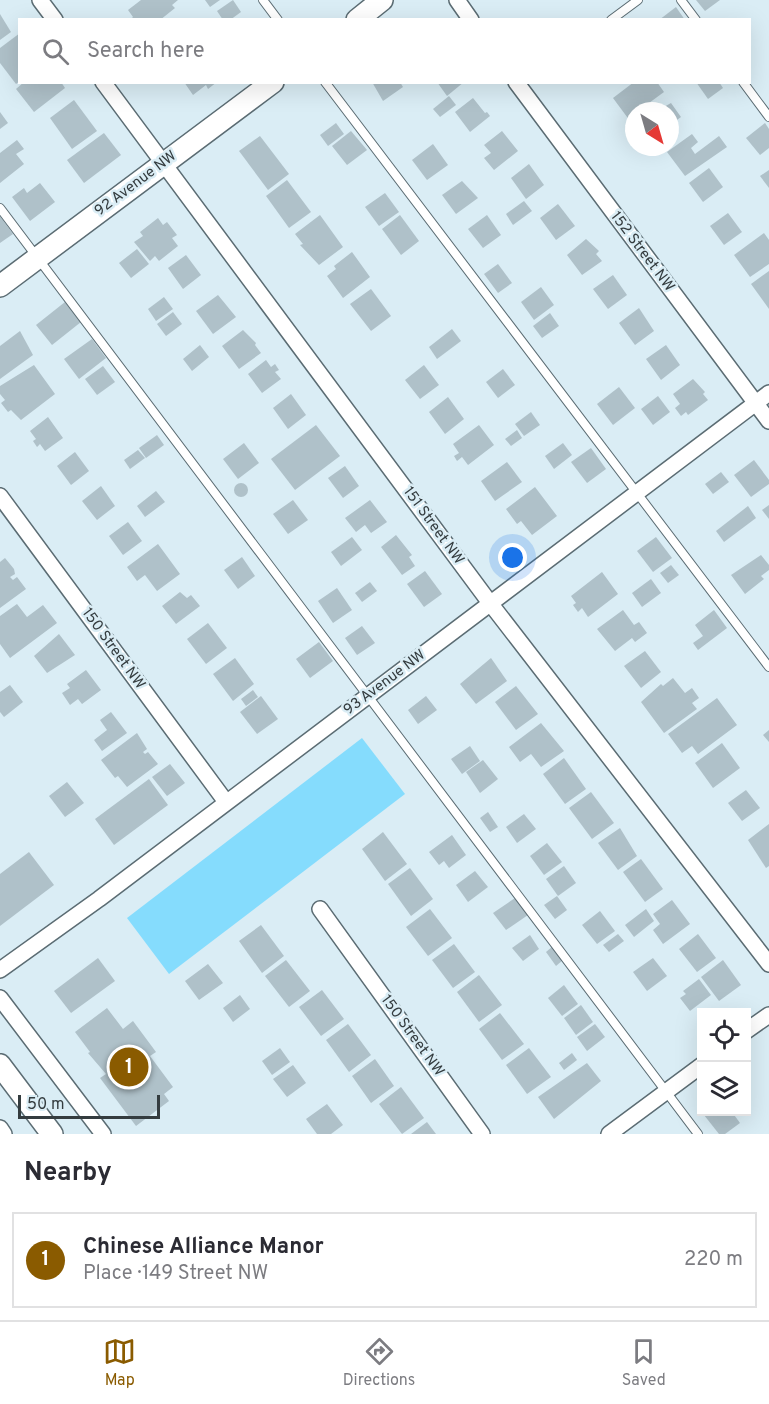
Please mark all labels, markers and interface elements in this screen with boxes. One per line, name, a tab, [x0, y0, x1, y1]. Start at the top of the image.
search box	[18, 18, 751, 84]
icon: search	[39, 35, 72, 68]
text: Search here	[87, 38, 205, 65]
north arrow	[625, 102, 679, 156]
street label: 92 Avenue NW	[91, 147, 181, 221]
street label: 152 Street NW	[606, 208, 678, 296]
street label: 151 Street NW	[398, 483, 468, 569]
your location	[498, 543, 527, 572]
street label: 150 Street NW	[77, 605, 149, 693]
street label: 93 Avenue NW	[340, 646, 430, 720]
street label: 150 Street NW	[376, 992, 448, 1080]
map controls	[697, 1008, 751, 1116]
button: locate	[697, 1008, 751, 1062]
pin: 1	[110, 1044, 148, 1090]
button: layers	[697, 1062, 751, 1116]
scale bar	[18, 1092, 160, 1120]
text: 50 m	[27, 1095, 65, 1115]
text: Nearby	[24, 1157, 112, 1190]
text: Chinese Alliance Manor	[83, 1234, 324, 1261]
text: 1	[42, 1247, 50, 1273]
text: 220 m	[684, 1247, 743, 1273]
text: Place · 149 Street NW	[83, 1261, 268, 1287]
tab: Map	[103, 1335, 136, 1391]
tab: Directions	[343, 1335, 415, 1391]
tab: Saved	[622, 1335, 666, 1391]

